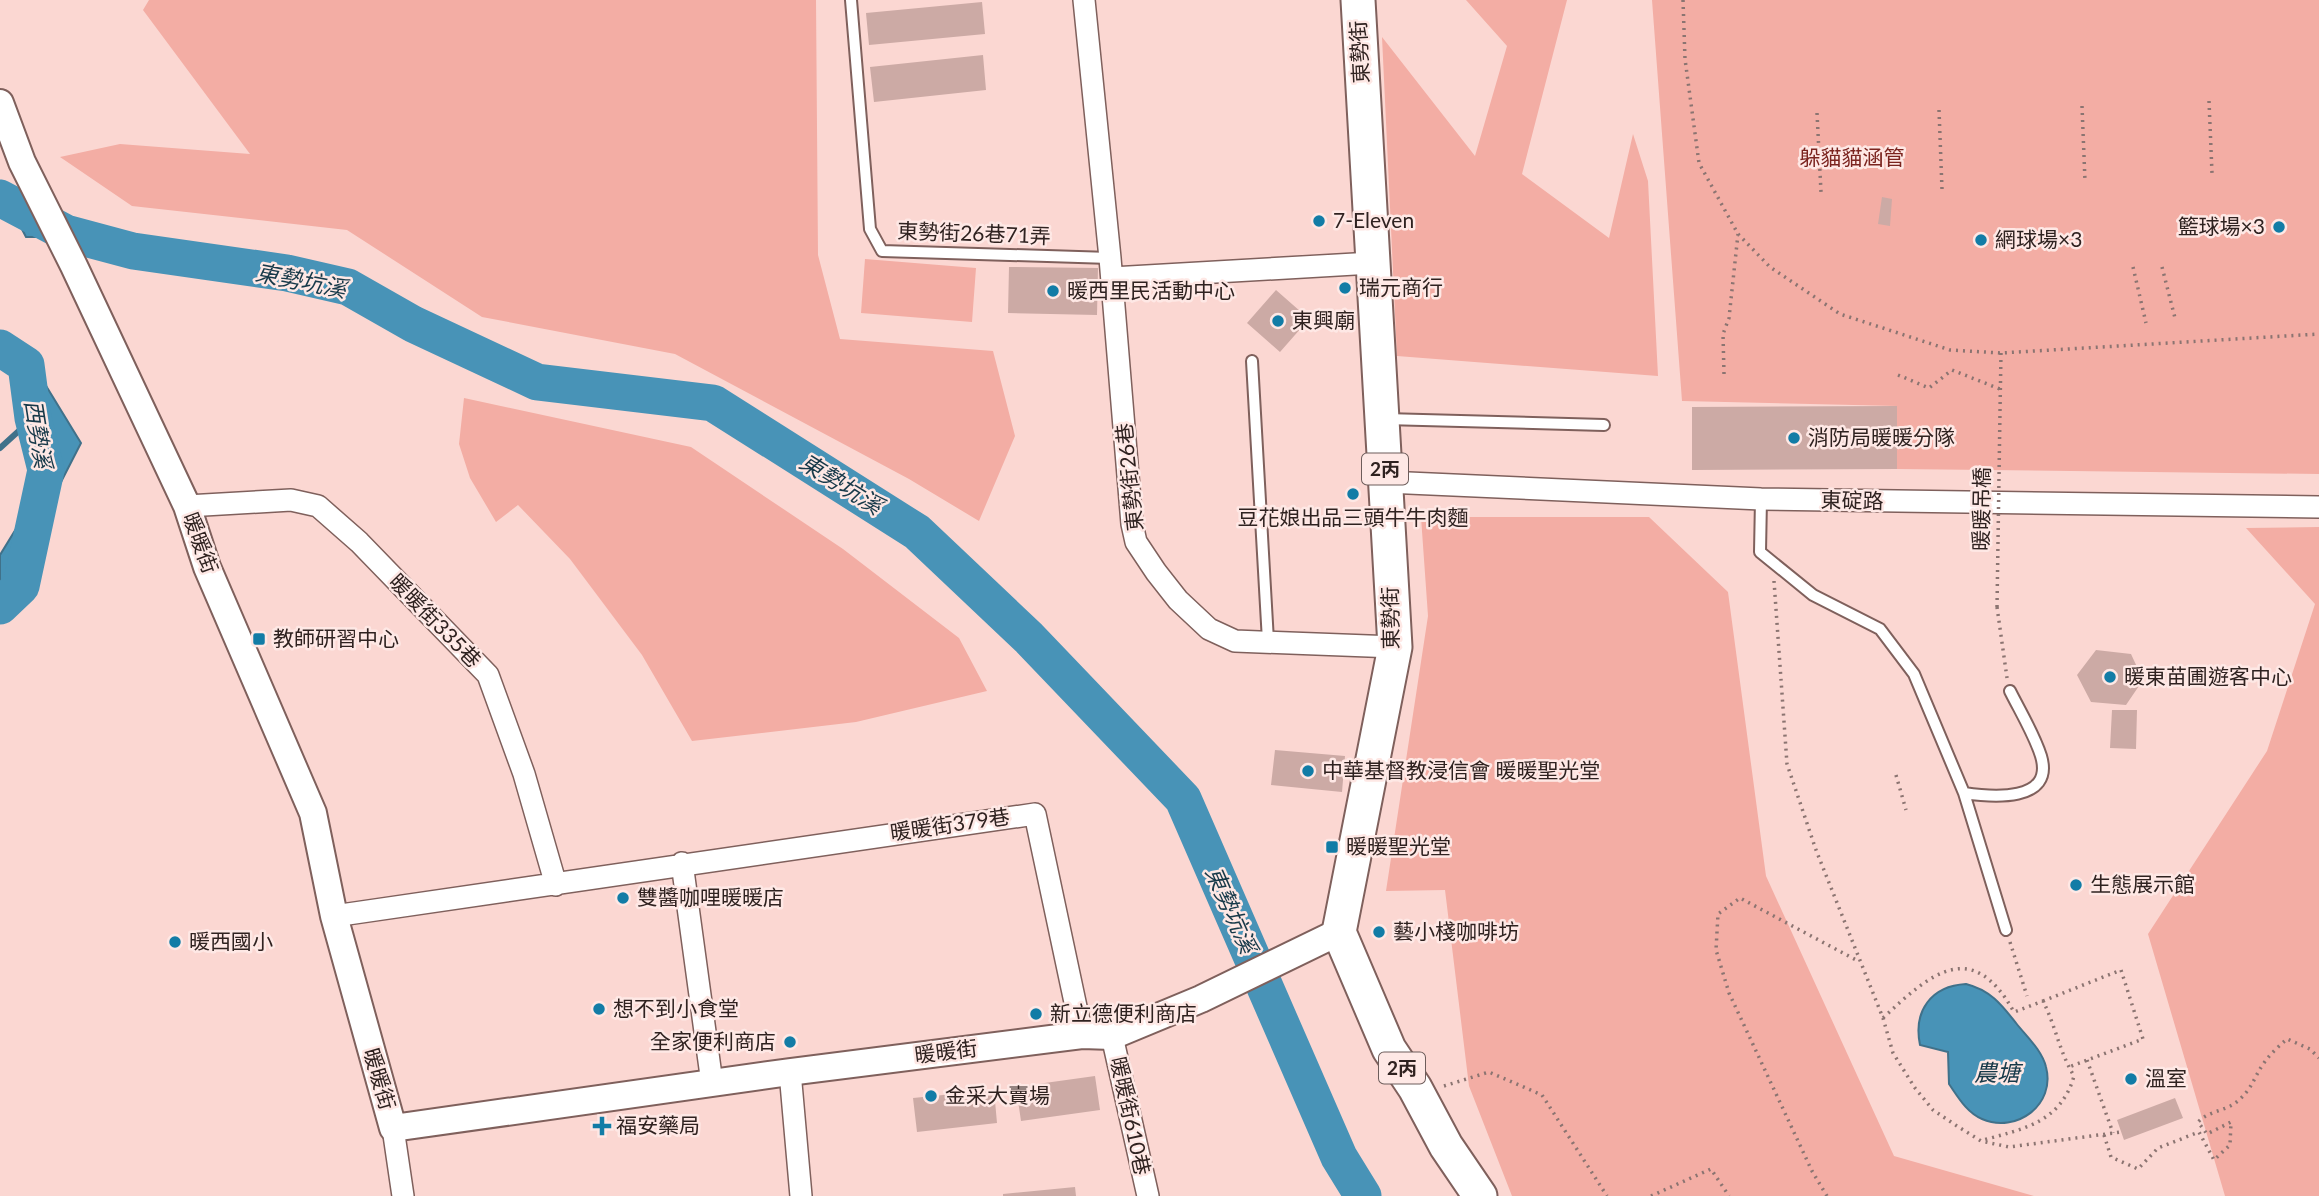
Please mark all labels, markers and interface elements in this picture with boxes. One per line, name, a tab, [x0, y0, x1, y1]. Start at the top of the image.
street label: 東勢街	[1344, 20, 1373, 84]
park label: 躲貓貓涵管	[1800, 144, 1905, 169]
place label: 7-Eleven	[1333, 207, 1414, 232]
marker: 7-Eleven	[1311, 213, 1327, 229]
place label: 籃球場×3	[2178, 213, 2265, 238]
street label: 東勢街26巷71弄	[897, 217, 1051, 248]
marker: 籃球場×3	[2271, 219, 2287, 235]
place label: 網球場×3	[1995, 226, 2082, 251]
marker: 網球場×3	[1973, 232, 1989, 248]
water label: 東勢坑溪	[253, 257, 352, 303]
place label: 瑞元商行	[1359, 274, 1443, 299]
place label: 暖西里民活動中心	[1067, 277, 1235, 302]
marker: 瑞元商行	[1337, 280, 1353, 296]
marker: 暖西里民活動中心	[1045, 283, 1061, 299]
place label: 東興廟	[1292, 307, 1355, 332]
marker: 東興廟	[1270, 313, 1286, 329]
water label: 西勢溪	[20, 398, 59, 473]
street label: 東勢街26巷	[1110, 422, 1147, 532]
place label: 消防局暖暖分隊	[1808, 424, 1955, 449]
marker: 消防局暖暖分隊	[1786, 430, 1802, 446]
water label: 東勢坑溪	[795, 447, 891, 521]
road number: 2丙	[1362, 454, 1408, 484]
street label: 暖暖吊橋	[1967, 467, 1994, 551]
marker: 豆花娘出品三頭牛牛肉麵	[1345, 486, 1361, 502]
street label: 東碇路	[1820, 486, 1884, 513]
place label: 豆花娘出品三頭牛牛肉麵	[1238, 504, 1469, 529]
street label: 暖暖街	[179, 509, 224, 576]
street label: 暖暖街335巷	[385, 568, 487, 672]
street label: 東勢街	[1376, 586, 1403, 650]
place label: 教師研習中心	[273, 625, 399, 650]
marker: 教師研習中心	[251, 631, 267, 647]
place label: 暖東苗圃遊客中心	[2124, 663, 2292, 688]
marker: 暖東苗圃遊客中心	[2102, 669, 2118, 685]
place label: 中華基督教浸信會 暖暖聖光堂	[1322, 757, 1600, 782]
marker: 中華基督教浸信會 暖暖聖光堂	[1300, 763, 1316, 779]
street label: 暖暖街379巷	[888, 803, 1011, 844]
place label: 暖暖聖光堂	[1346, 833, 1451, 858]
marker: 暖暖聖光堂	[1324, 839, 1340, 855]
water label: 東勢坑溪	[1200, 862, 1265, 960]
place label: 生態展示館	[2090, 871, 2195, 896]
marker: 生態展示館	[2068, 877, 2084, 893]
place label: 雙醬咖哩暖暖店	[637, 884, 784, 909]
marker: 雙醬咖哩暖暖店	[615, 890, 631, 906]
place label: 藝小棧咖啡坊	[1393, 918, 1519, 943]
marker: 藝小棧咖啡坊	[1371, 924, 1387, 940]
place label: 暖西國小	[189, 928, 273, 953]
marker: 暖西國小	[167, 934, 183, 950]
place label: 想不到小食堂	[613, 995, 739, 1020]
place label: 新立德便利商店	[1050, 1000, 1197, 1025]
marker: 想不到小食堂	[591, 1001, 607, 1017]
marker: 新立德便利商店	[1028, 1006, 1044, 1022]
place label: 全家便利商店	[650, 1028, 776, 1053]
marker: 全家便利商店	[782, 1034, 798, 1050]
street label: 暖暖街	[913, 1034, 979, 1067]
street label: 暖暖街	[360, 1045, 401, 1112]
road number: 2丙	[1379, 1052, 1425, 1084]
street label: 暖暖街610巷	[1107, 1054, 1156, 1177]
water label: 農塘	[1974, 1058, 2024, 1086]
place label: 溫室	[2145, 1065, 2187, 1090]
marker: 溫室	[2123, 1071, 2139, 1087]
place label: 金采大賣場	[945, 1082, 1050, 1107]
marker: 金采大賣場	[923, 1088, 939, 1104]
place label: 福安藥局	[616, 1112, 700, 1137]
marker: 福安藥局	[594, 1118, 610, 1134]

